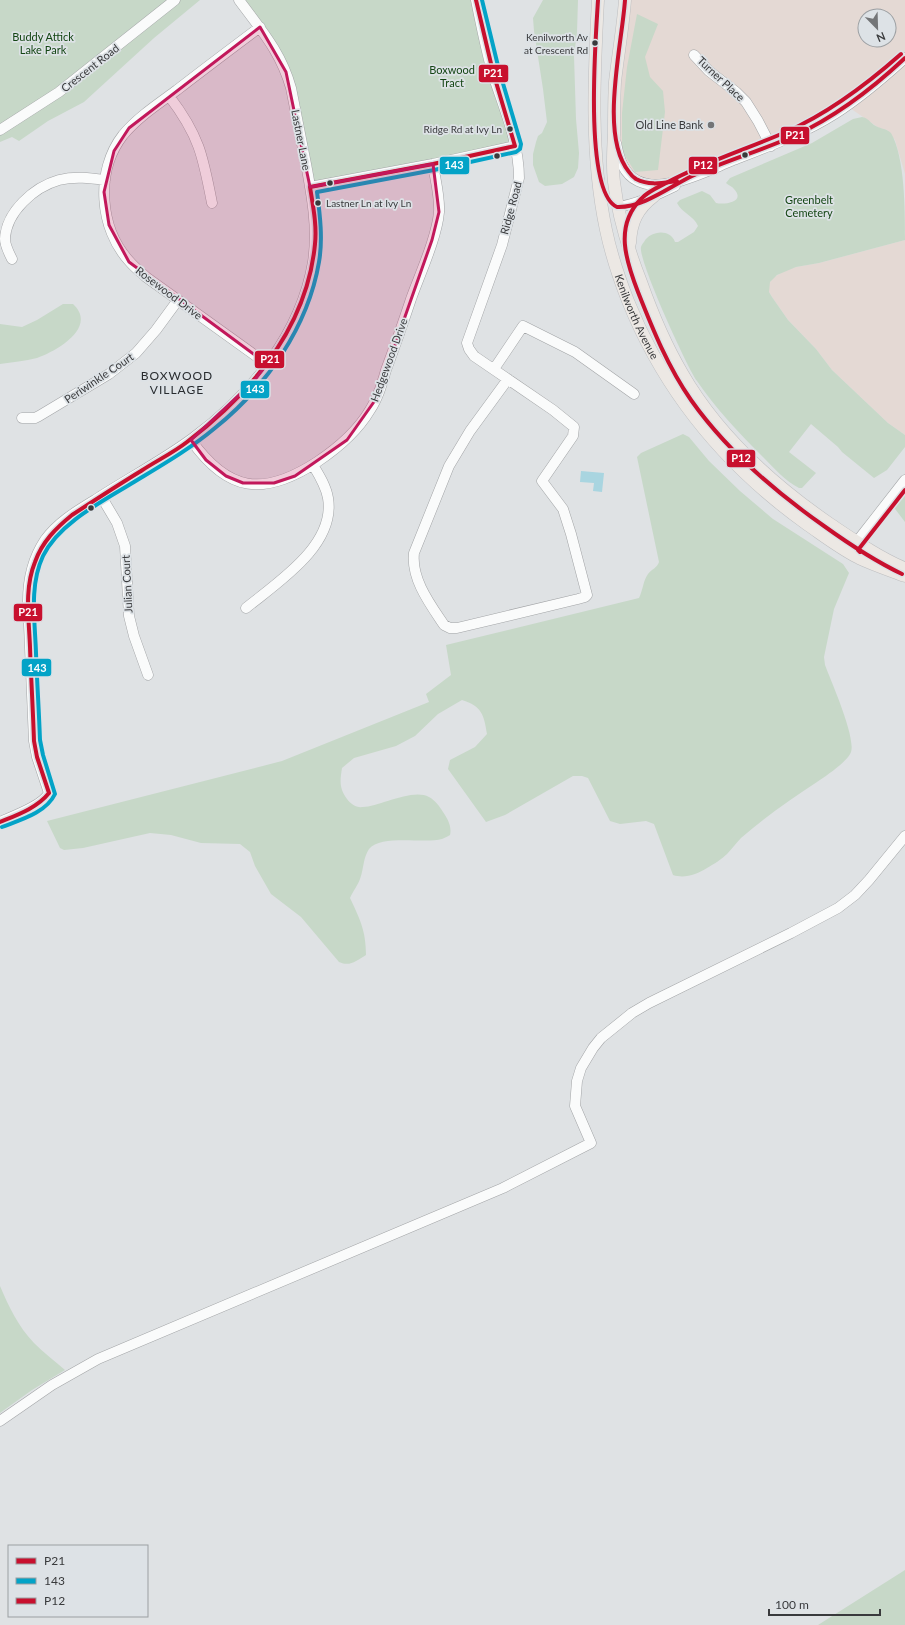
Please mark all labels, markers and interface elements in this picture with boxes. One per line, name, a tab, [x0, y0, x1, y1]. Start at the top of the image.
north arrow	[857, 8, 897, 48]
park label: Buddy Attick Lake Park	[12, 30, 74, 56]
text: N	[875, 30, 888, 45]
place label: Kenilworth Av at Crescent Rd	[524, 31, 589, 56]
marker: Kenilworth Av at Crescent Rd	[590, 38, 600, 48]
street label: Crescent Road	[58, 41, 121, 94]
street label: Turner Place	[695, 54, 748, 104]
park label: Boxwood Tract	[429, 63, 475, 89]
line badge: P21	[478, 64, 509, 83]
text: P21	[483, 66, 503, 79]
street label: Lastner Lane	[289, 109, 314, 171]
place label: Old Line Bank	[635, 118, 703, 131]
marker: Old Line Bank	[706, 120, 716, 130]
place label: Ridge Rd at Ivy Ln	[424, 123, 502, 135]
marker: Ridge Rd at Ivy Ln	[505, 124, 515, 134]
line badge: P21	[780, 126, 810, 145]
text: P21	[785, 128, 805, 141]
unlabelled marker	[740, 150, 750, 160]
unlabelled marker	[492, 151, 502, 161]
line badge: 143	[439, 156, 470, 175]
line badge: P12	[688, 156, 718, 175]
text: 143	[444, 158, 464, 171]
text: P12	[693, 158, 713, 171]
unlabelled marker	[325, 178, 335, 188]
street label: Ridge Road	[497, 180, 524, 236]
park label: Greenbelt Cemetery	[785, 193, 833, 219]
place label: Lastner Ln at Ivy Ln	[326, 197, 411, 209]
marker: Lastner Ln at Ivy Ln	[313, 198, 323, 208]
street label: Rosewood Drive	[134, 263, 205, 322]
street label: Kenilworth Avenue	[613, 272, 662, 362]
street label: Hedgewood Drive	[367, 316, 410, 403]
street label: Periwinkle Court	[62, 350, 136, 405]
line badge: P21	[254, 350, 285, 369]
text: P21	[260, 352, 280, 365]
district label: BOXWOOD VILLAGE	[141, 368, 213, 397]
line badge: 143	[240, 380, 270, 399]
text: 143	[245, 382, 265, 395]
line badge: P12	[726, 449, 756, 468]
text: P12	[731, 451, 751, 464]
unlabelled marker	[86, 503, 96, 513]
street label: Julian Court	[118, 555, 135, 613]
line badge: P21	[13, 603, 43, 622]
text: P21	[18, 605, 38, 618]
line badge: 143	[21, 658, 52, 677]
text: 143	[27, 661, 47, 674]
legend	[8, 1545, 148, 1617]
text: P21	[44, 1553, 65, 1568]
text: 143	[44, 1573, 65, 1588]
scale bar	[769, 1591, 880, 1617]
text: P12	[44, 1593, 65, 1608]
text: 100 m	[775, 1597, 809, 1612]

